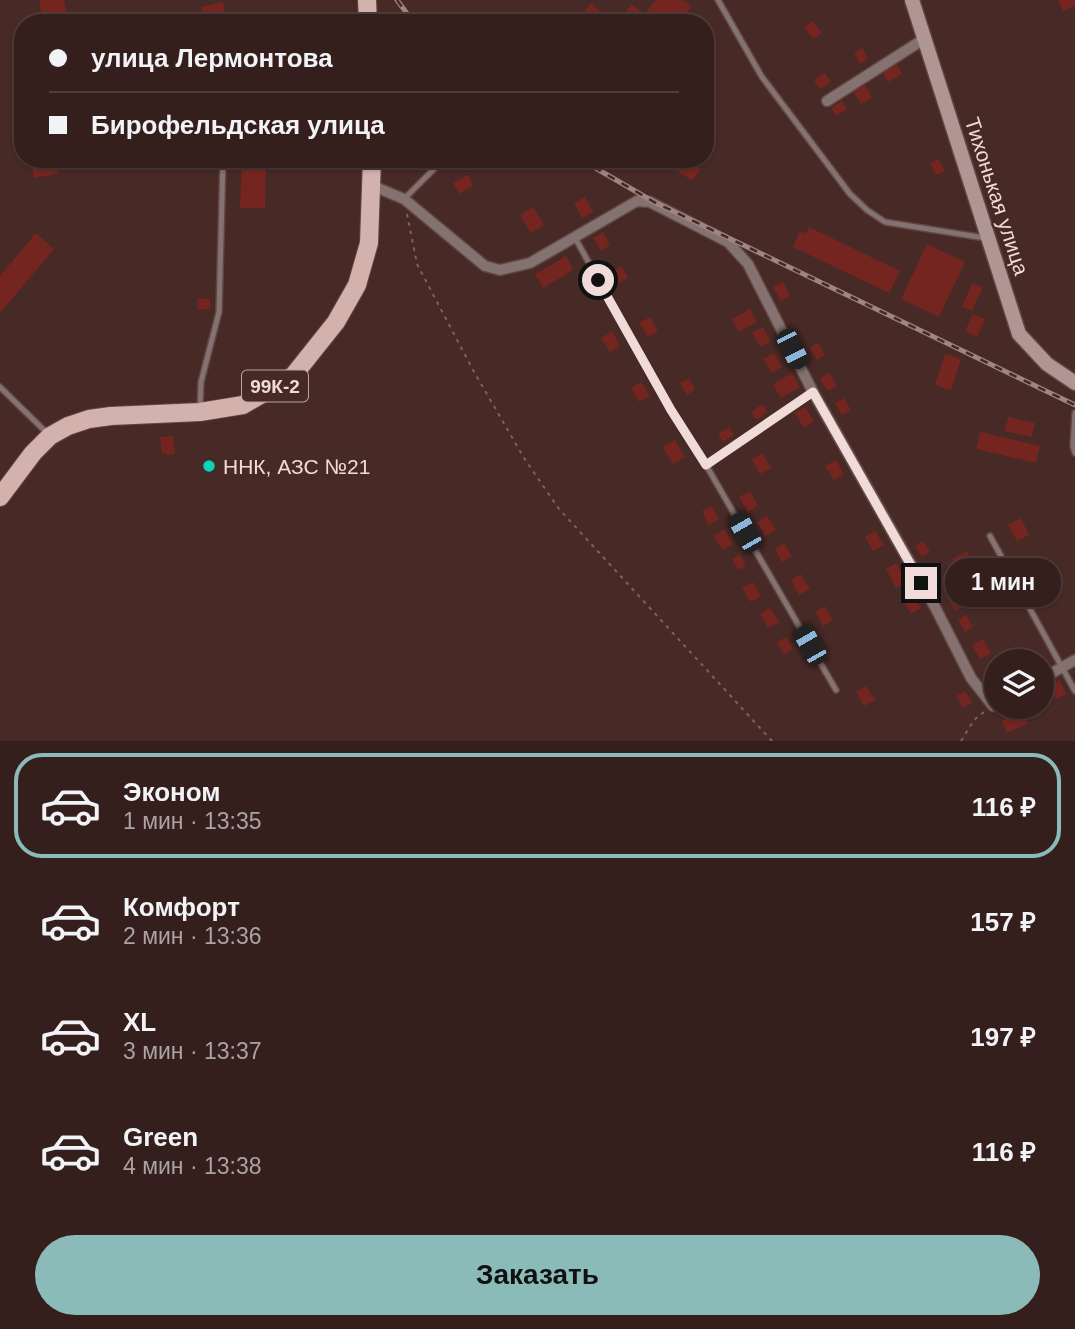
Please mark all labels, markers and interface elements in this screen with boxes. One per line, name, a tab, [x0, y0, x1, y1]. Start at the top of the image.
text: улица Лермонтова	[91, 43, 333, 73]
text: Бирофельдская улица	[91, 110, 385, 140]
street label: Тихонькая улица	[961, 114, 1033, 278]
route start	[582, 264, 614, 296]
car	[774, 326, 811, 372]
road number: 99К-2	[242, 370, 308, 402]
place label: ННК, АЗС №21	[223, 455, 370, 478]
marker: ННК, АЗС №21	[201, 458, 217, 474]
car	[726, 509, 765, 555]
callout: 1 мин	[946, 558, 1061, 608]
route end	[905, 567, 937, 599]
text: 1 мин	[971, 569, 1035, 595]
car	[791, 622, 830, 668]
map controls	[984, 649, 1054, 719]
button: layers	[984, 649, 1054, 719]
icon: car	[39, 774, 102, 837]
text: Эконом	[123, 777, 221, 807]
text: 116 ₽	[972, 792, 1036, 822]
text: 1 мин · 13:35	[123, 808, 262, 834]
icon: car	[39, 889, 102, 952]
text: Комфорт	[123, 892, 240, 922]
text: 157 ₽	[970, 907, 1036, 937]
text: 2 мин · 13:36	[123, 923, 262, 949]
icon: car	[39, 1004, 102, 1067]
text: XL	[123, 1007, 156, 1037]
text: 197 ₽	[970, 1022, 1036, 1052]
text: 3 мин · 13:37	[123, 1038, 262, 1064]
icon: car	[39, 1119, 102, 1182]
text: Green	[123, 1122, 198, 1152]
text: 116 ₽	[972, 1137, 1036, 1167]
text: 4 мин · 13:38	[123, 1153, 262, 1179]
button: Заказать	[35, 1235, 1040, 1315]

